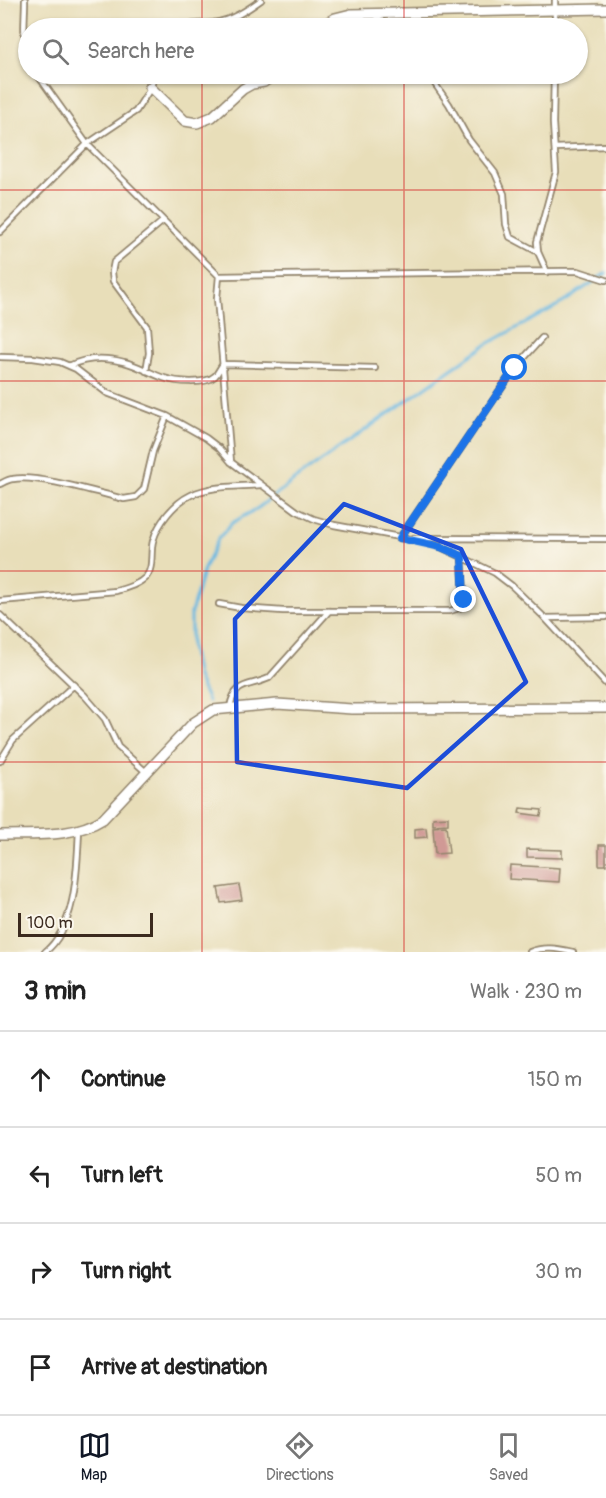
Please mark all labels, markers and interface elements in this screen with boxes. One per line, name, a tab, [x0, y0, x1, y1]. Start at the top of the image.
search box	[18, 18, 588, 84]
icon: search	[39, 35, 72, 68]
text: Search here	[87, 37, 194, 65]
route start	[501, 354, 527, 380]
route end	[450, 586, 476, 612]
scale bar	[18, 910, 153, 938]
text: 100 m	[27, 913, 73, 933]
text: 3 min	[24, 975, 86, 1007]
text: Walk · 230 m	[470, 979, 582, 1004]
icon: ahead	[24, 1063, 57, 1096]
text: Continue	[81, 1065, 165, 1093]
text: 150 m	[528, 1067, 582, 1092]
icon: left	[24, 1159, 57, 1192]
text: Turn left	[81, 1161, 163, 1189]
text: 50 m	[535, 1163, 582, 1188]
icon: right	[24, 1255, 57, 1288]
text: Turn right	[81, 1257, 171, 1285]
text: 30 m	[535, 1259, 582, 1284]
icon: arrive	[24, 1351, 57, 1384]
text: Arrive at destination	[81, 1353, 267, 1381]
tab: Map	[78, 1429, 111, 1485]
tab: Directions	[266, 1429, 334, 1485]
tab: Saved	[489, 1429, 528, 1485]

